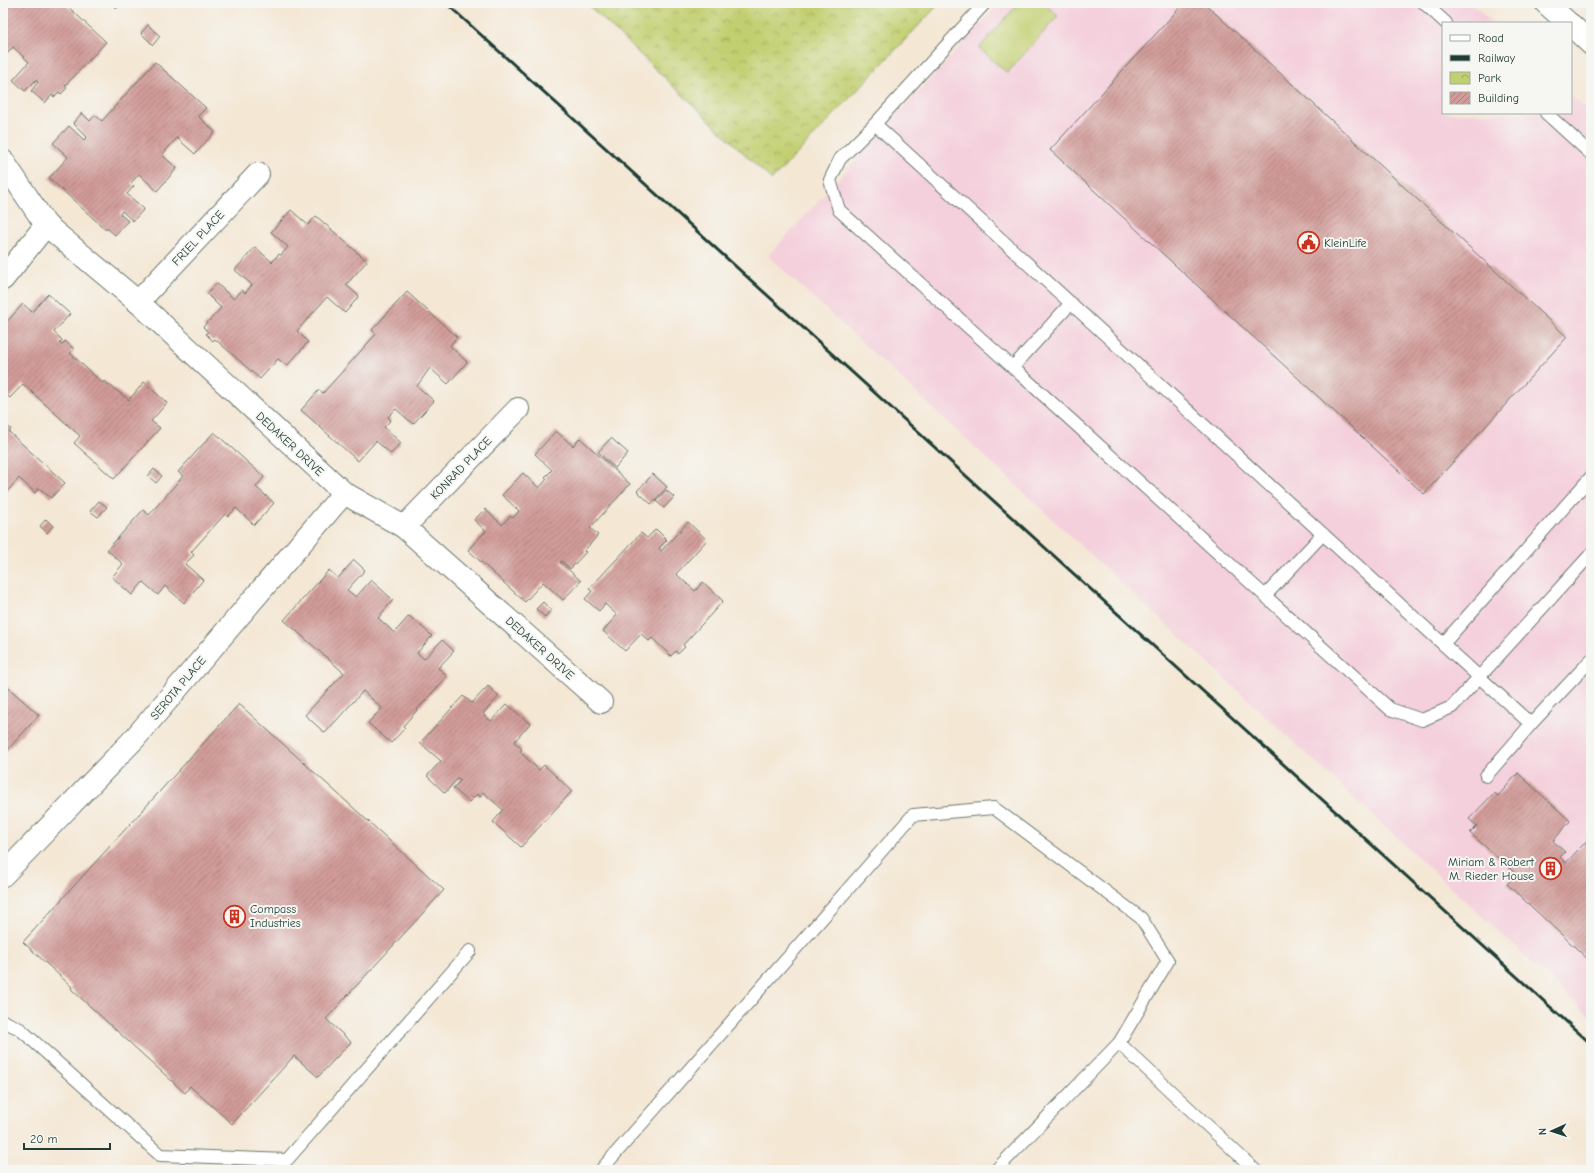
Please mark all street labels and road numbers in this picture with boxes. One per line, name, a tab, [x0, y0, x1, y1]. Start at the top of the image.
street label: FRIEL PLACE	[169, 208, 227, 268]
street label: DEDAKER DRIVE	[253, 409, 327, 479]
street label: KONRAD PLACE	[428, 434, 494, 502]
street label: DEDAKER DRIVE	[503, 614, 577, 682]
street label: SEROTA PLACE	[147, 653, 209, 723]

